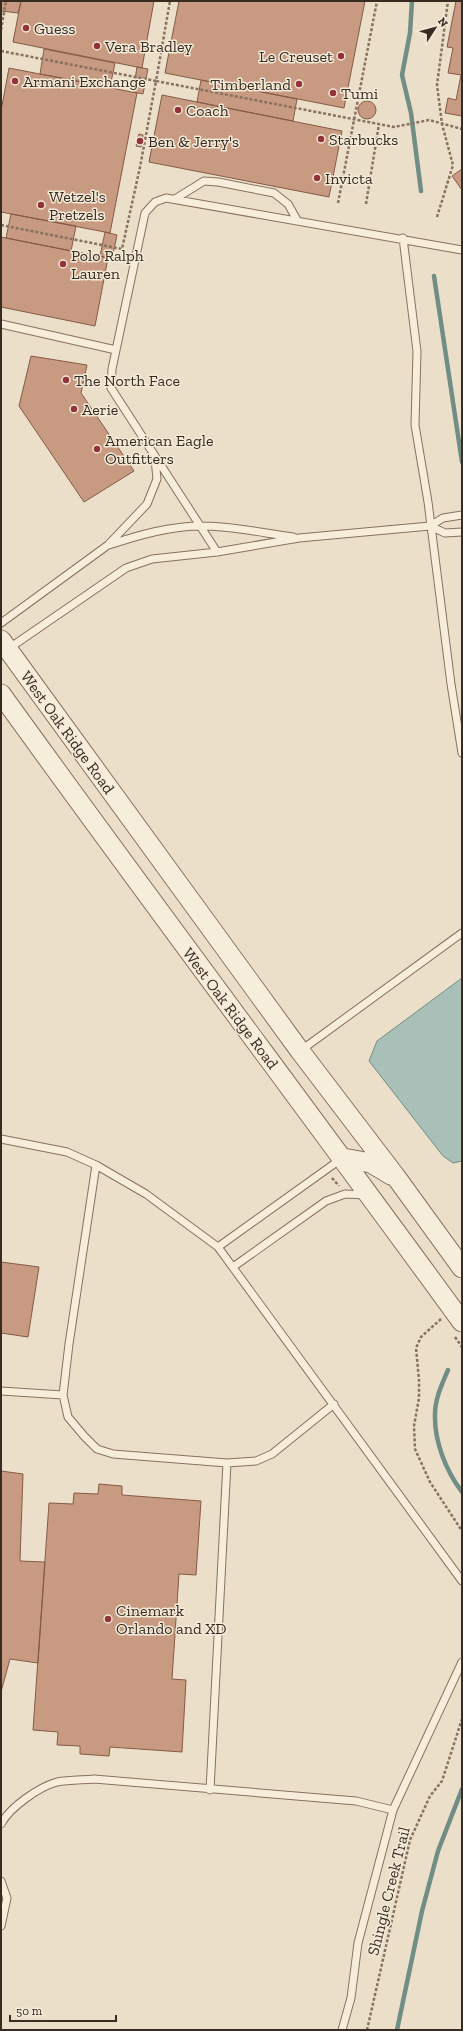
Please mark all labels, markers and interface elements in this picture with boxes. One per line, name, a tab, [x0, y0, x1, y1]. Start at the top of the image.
north arrow	[415, 8, 455, 48]
text: N	[435, 15, 451, 30]
place label: Guess	[34, 19, 76, 38]
marker: Guess	[21, 23, 31, 33]
place label: Vera Bradley	[104, 37, 193, 56]
marker: Vera Bradley	[92, 41, 102, 51]
place label: Le Creuset	[259, 47, 333, 66]
marker: Le Creuset	[336, 51, 346, 61]
place label: Armani Exchange	[23, 72, 146, 91]
place label: Timberland	[210, 75, 291, 94]
marker: Armani Exchange	[10, 76, 20, 86]
marker: Timberland	[294, 79, 304, 89]
place label: Tumi	[341, 84, 379, 103]
marker: Tumi	[328, 88, 338, 98]
place label: Coach	[186, 101, 229, 120]
marker: Coach	[173, 105, 183, 115]
place label: Starbucks	[329, 130, 398, 149]
place label: Ben & Jerry's	[148, 132, 239, 151]
marker: Starbucks	[316, 134, 326, 144]
marker: Ben & Jerry's	[135, 136, 145, 146]
place label: Invicta	[325, 169, 373, 188]
marker: Invicta	[312, 173, 322, 183]
place label: Wetzel's Pretzels	[49, 187, 106, 224]
marker: Wetzel's Pretzels	[36, 200, 46, 210]
place label: Polo Ralph Lauren	[71, 246, 144, 283]
marker: Polo Ralph Lauren	[58, 259, 68, 269]
place label: The North Face	[74, 371, 180, 390]
marker: The North Face	[61, 375, 71, 385]
place label: Aerie	[82, 400, 118, 419]
marker: Aerie	[69, 404, 79, 414]
place label: American Eagle Outfitters	[105, 431, 214, 468]
marker: American Eagle Outfitters	[92, 444, 102, 454]
street label: West Oak Ridge Road	[17, 667, 119, 798]
street label: West Oak Ridge Road	[179, 944, 283, 1073]
place label: Cinemark Orlando and XD	[116, 1601, 227, 1638]
marker: Cinemark Orlando and XD	[103, 1614, 113, 1624]
street label: Shingle Creek Trail	[363, 1825, 414, 1957]
scale bar	[10, 1997, 116, 2023]
text: 50 m	[16, 2004, 43, 2018]

